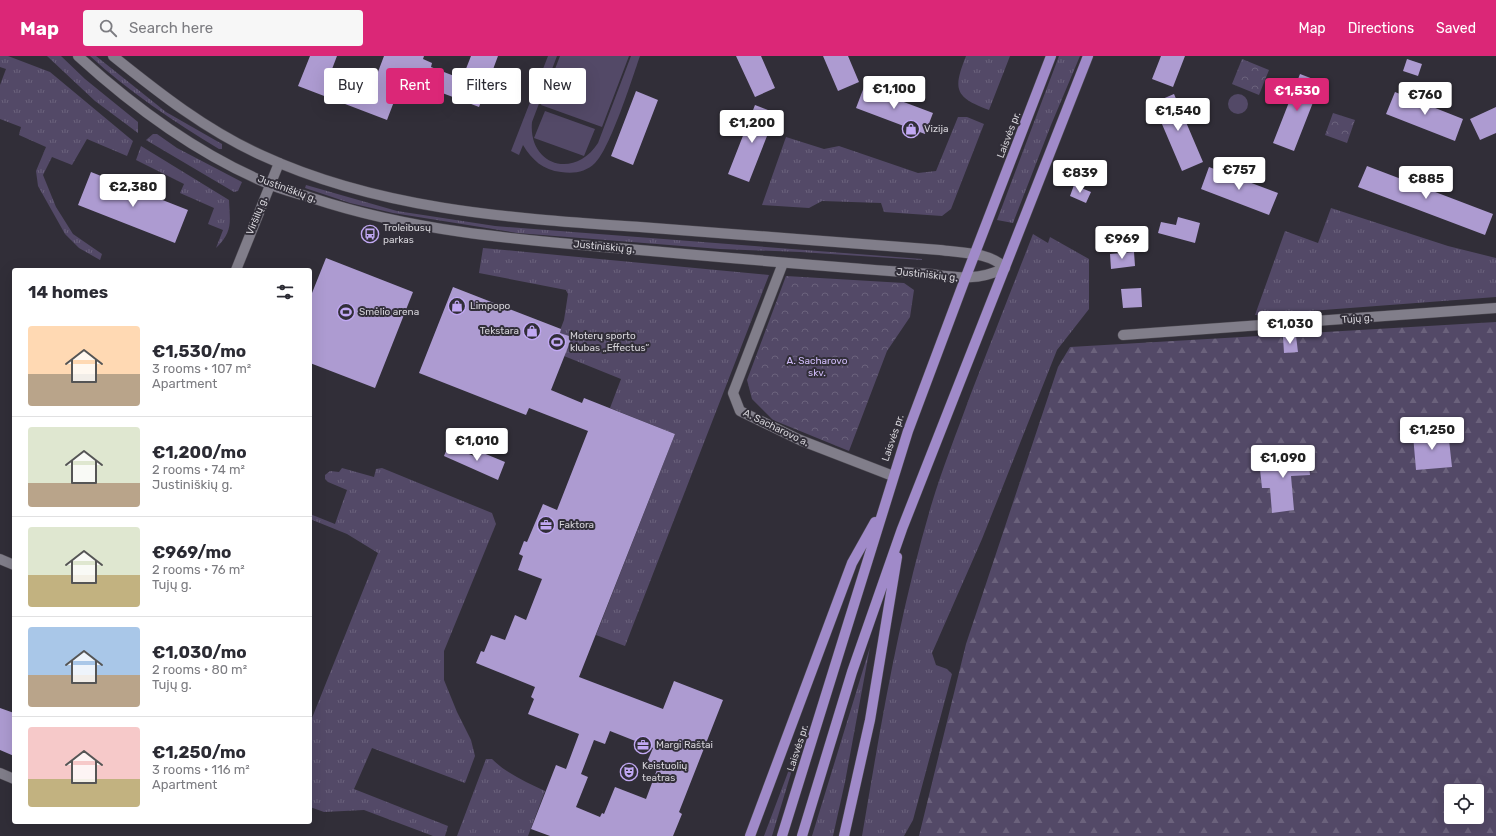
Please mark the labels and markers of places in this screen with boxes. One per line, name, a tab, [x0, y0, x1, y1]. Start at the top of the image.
pin: €1,100	[861, 76, 927, 110]
pin: €1,530	[1264, 78, 1330, 112]
pin: €760	[1401, 82, 1449, 116]
pin: €1,540	[1145, 98, 1211, 132]
pin: €1,200	[719, 110, 785, 144]
shop icon: Vizija	[901, 119, 921, 139]
place label: Vizija	[924, 123, 949, 135]
pin: €757	[1215, 157, 1263, 191]
pin: €839	[1056, 160, 1104, 194]
pin: €885	[1402, 166, 1450, 200]
pin: €2,380	[100, 174, 166, 208]
place label: Troleibusų parkas	[383, 222, 431, 246]
bus stop icon: Troleibusų parkas	[360, 224, 380, 244]
pin: €969	[1098, 226, 1146, 260]
shop icon: Limpopo	[447, 296, 467, 316]
place label: Limpopo	[470, 300, 511, 312]
sports icon: Smėlio arena	[336, 302, 356, 322]
place label: Smėlio arena	[359, 306, 419, 318]
pin: €1,030	[1257, 311, 1323, 345]
shop icon: Tekstara	[522, 321, 542, 341]
place label: Tekstara	[480, 325, 519, 337]
place label: Moterų sporto klubas „Effectus“	[570, 330, 649, 354]
sports icon: Moterų sporto klubas „Effectus“	[547, 332, 567, 352]
pin: €1,250	[1399, 417, 1465, 451]
pin: €1,010	[444, 428, 510, 462]
pin: €1,090	[1250, 445, 1316, 479]
office icon: Faktora	[536, 515, 556, 535]
place label: Faktora	[559, 519, 594, 531]
office icon: Margi Raštai	[633, 735, 653, 755]
place label: Margi Raštai	[656, 739, 713, 751]
place label: Keistuolių teatras	[642, 760, 687, 784]
theatre icon: Keistuolių teatras	[619, 762, 639, 782]

